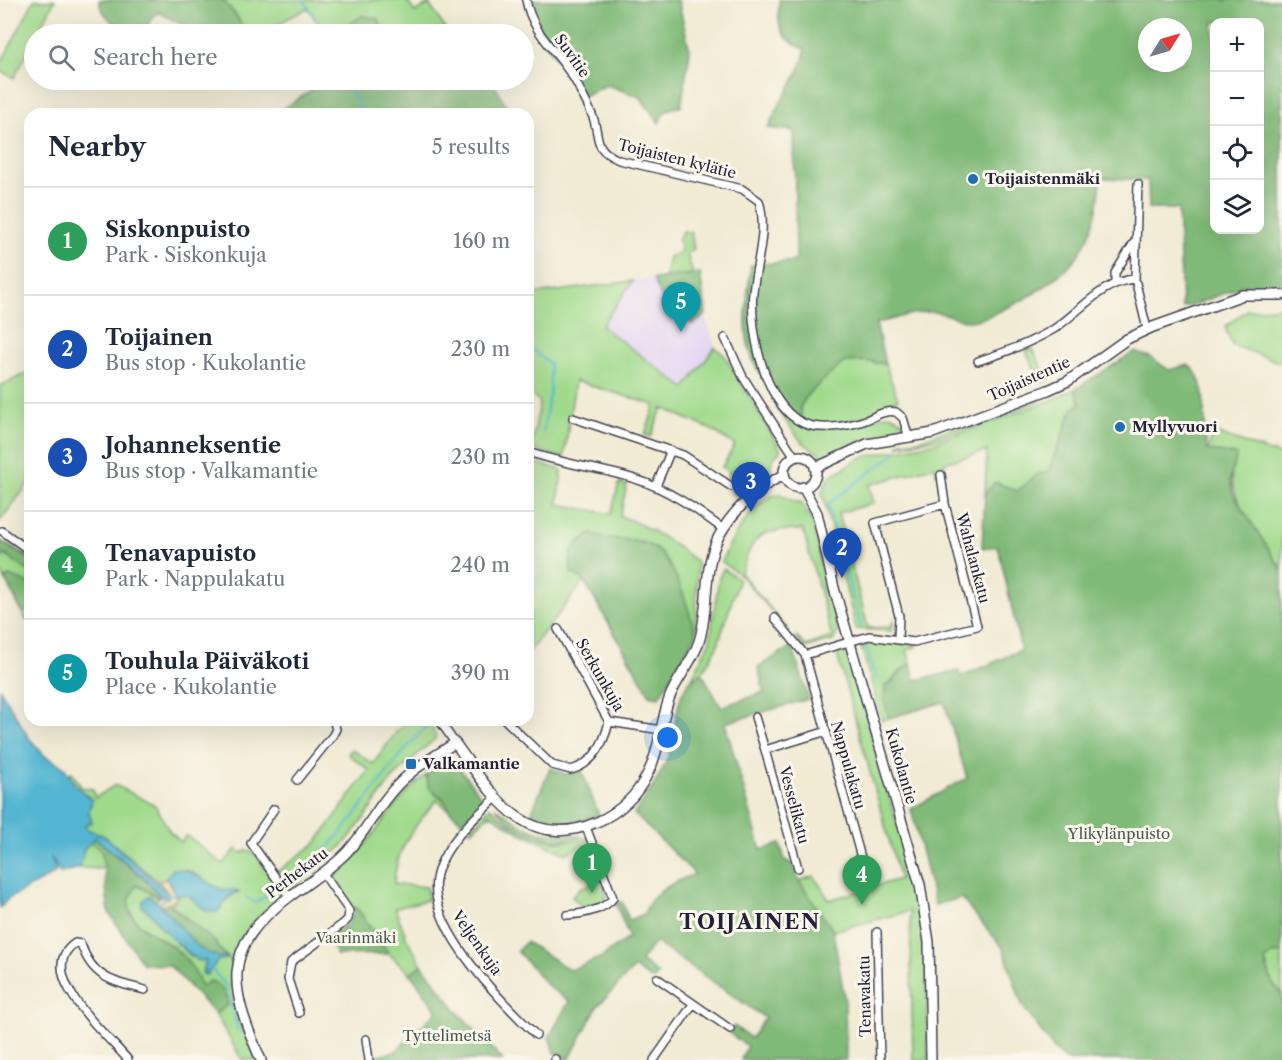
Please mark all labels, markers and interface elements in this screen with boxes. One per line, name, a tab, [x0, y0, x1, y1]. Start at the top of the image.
north arrow	[1138, 18, 1192, 72]
map controls	[1210, 18, 1264, 234]
button: +	[1210, 18, 1264, 72]
search box	[24, 24, 534, 90]
street label: Suvitie	[551, 30, 594, 81]
icon: search	[45, 41, 78, 74]
text: Search here	[93, 44, 218, 71]
button: −	[1210, 72, 1264, 126]
button: locate	[1210, 126, 1264, 180]
text: Nearby	[48, 131, 146, 163]
text: 5 results	[432, 135, 510, 159]
street label: Toijaisten kylätie	[616, 135, 738, 182]
place label: Toijaistenmäki	[985, 169, 1101, 188]
marker: Toijaistenmäki	[966, 172, 980, 186]
button: layers	[1210, 180, 1264, 234]
text: Siskonpuisto	[105, 216, 250, 243]
text: 1	[63, 229, 72, 253]
text: 160 m	[453, 229, 510, 253]
text: Park · Siskonkuja	[105, 243, 267, 267]
pin: 5	[662, 282, 700, 332]
text: Toijainen	[105, 324, 213, 351]
text: 2	[62, 337, 73, 361]
text: 230 m	[451, 337, 510, 361]
text: Bus stop · Kukolantie	[105, 351, 306, 375]
street label: Toijaistentie	[985, 352, 1073, 405]
place label: Myllyvuori	[1132, 417, 1218, 436]
marker: Myllyvuori	[1113, 420, 1127, 434]
text: Johanneksentie	[105, 432, 281, 459]
text: 3	[62, 445, 73, 469]
text: 230 m	[451, 445, 510, 469]
text: Bus stop · Valkamantie	[105, 459, 318, 483]
pin: 3	[732, 462, 771, 512]
street label: Wahalankatu	[952, 510, 995, 605]
pin: 2	[822, 528, 862, 578]
text: Tenavapuisto	[105, 540, 256, 567]
text: 4	[62, 553, 73, 577]
text: 240 m	[450, 553, 510, 577]
text: Park · Nappulakatu	[105, 567, 285, 591]
street label: Serkunkuja	[572, 635, 629, 715]
text: Touhula Päiväkoti	[105, 648, 309, 675]
text: 5	[62, 661, 73, 685]
text: 390 m	[451, 661, 510, 685]
text: Place · Kukolantie	[105, 675, 277, 699]
street label: Nappulakatu	[827, 719, 870, 811]
your location	[653, 723, 682, 752]
street label: Kukolantie	[882, 726, 921, 806]
place label: Valkamantie	[422, 754, 520, 773]
marker: Valkamantie	[404, 757, 418, 771]
street label: Vesselikatu	[775, 763, 814, 846]
park label: Ylikylänpuisto	[1067, 824, 1170, 843]
street label: Perhekatu	[262, 843, 332, 902]
pin: 1	[572, 844, 612, 893]
pin: 4	[842, 856, 882, 905]
street label: Veljenkuja	[448, 906, 507, 979]
district label: TOIJAINEN	[679, 909, 821, 934]
park label: Vaarinmäki	[315, 928, 397, 947]
street label: Tenavakatu	[854, 955, 875, 1037]
park label: Tyttelimetsä	[402, 1026, 492, 1045]

